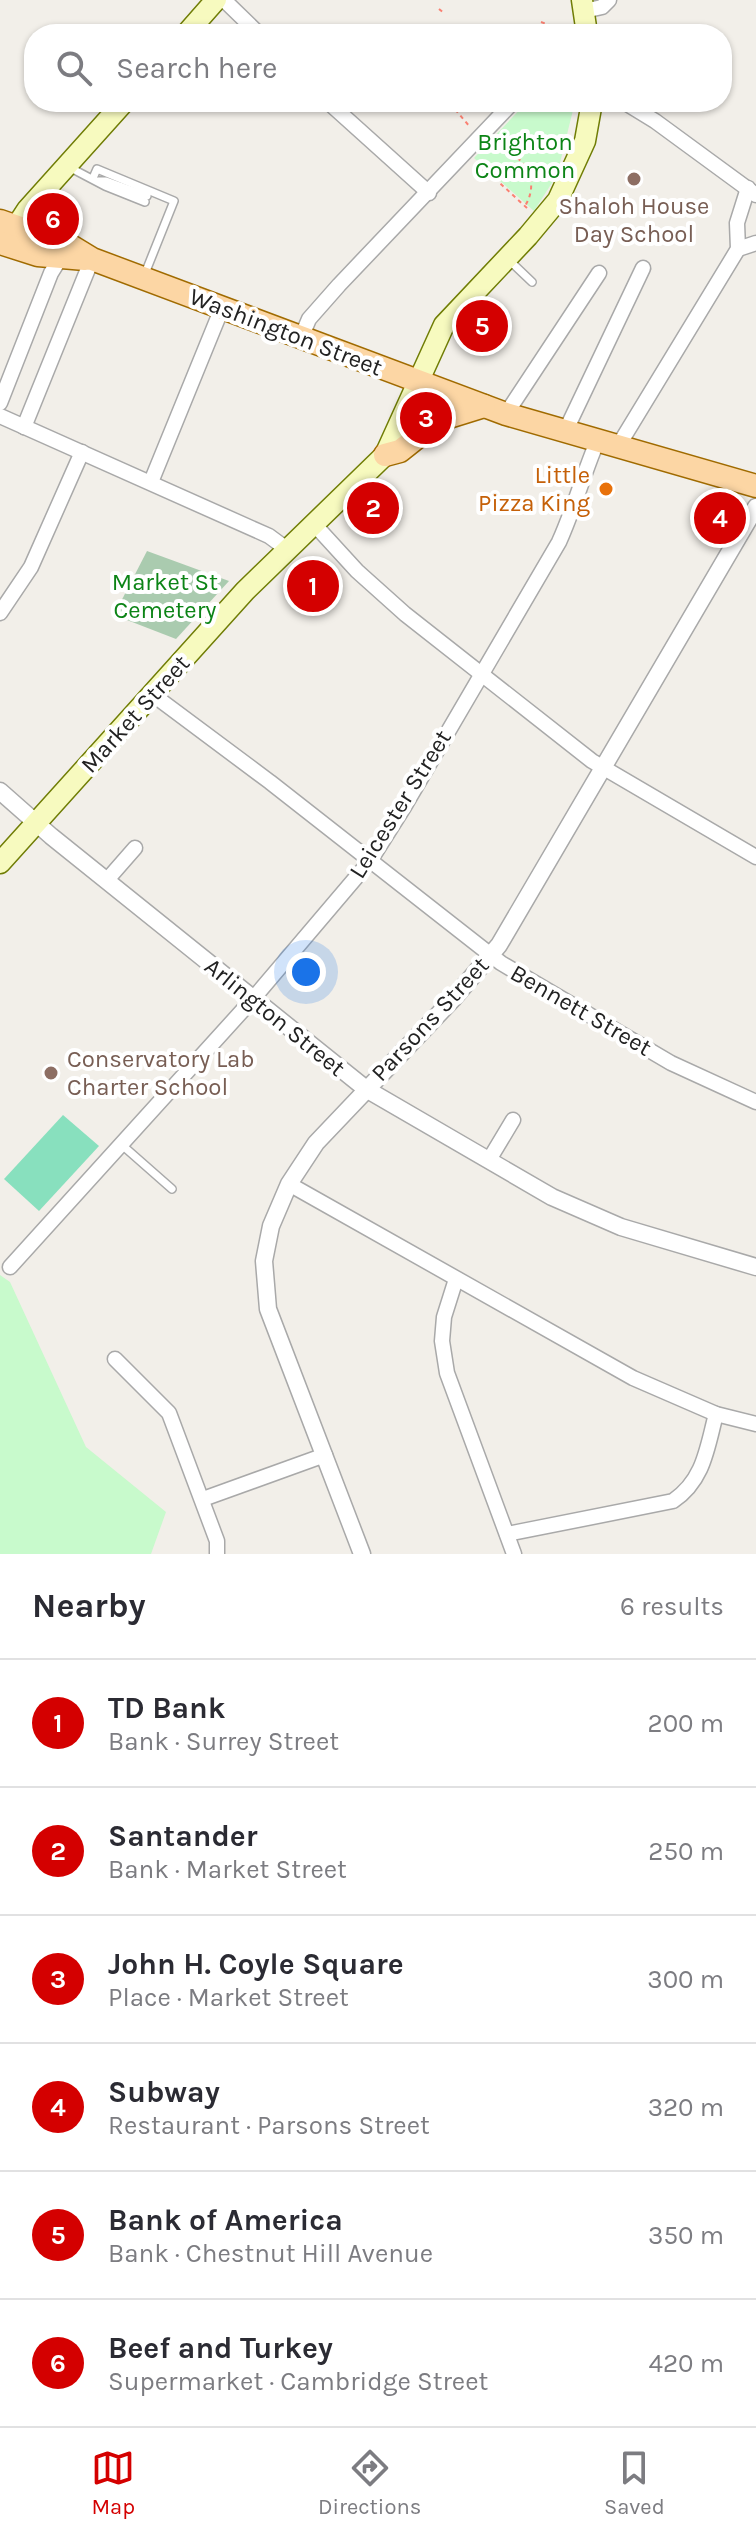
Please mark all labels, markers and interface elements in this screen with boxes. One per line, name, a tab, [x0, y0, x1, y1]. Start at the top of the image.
search box	[24, 24, 732, 112]
icon: search	[52, 46, 96, 90]
text: Search here	[116, 50, 277, 86]
park label: Brighton Common	[475, 128, 575, 184]
marker: Shaloh House Day School	[625, 170, 643, 188]
pin: 6	[27, 189, 79, 249]
place label: Shaloh House Day School	[559, 192, 709, 248]
street label: Washington Street	[186, 282, 386, 382]
pin: 5	[456, 296, 508, 356]
pin: 3	[400, 388, 452, 448]
place label: Little Pizza King	[478, 461, 590, 517]
pin: 2	[347, 478, 399, 538]
marker: Little Pizza King	[597, 480, 615, 498]
pin: 4	[694, 488, 746, 548]
pin: 1	[287, 556, 339, 616]
park label: Market St Cemetery	[112, 568, 218, 624]
street label: Market Street	[75, 649, 195, 779]
street label: Leicester Street	[343, 725, 457, 883]
street label: Parsons Street	[365, 951, 495, 1087]
street label: Arlington Street	[199, 952, 351, 1082]
your location	[286, 952, 326, 992]
street label: Bennett Street	[506, 958, 656, 1062]
place label: Conservatory Lab Charter School	[67, 1045, 255, 1101]
marker: Conservatory Lab Charter School	[42, 1064, 60, 1082]
text: Nearby	[32, 1586, 146, 1626]
text: 6 results	[620, 1591, 724, 1622]
text: TD Bank	[108, 1690, 226, 1726]
text: 1	[53, 1708, 63, 1739]
text: 200 m	[648, 1708, 724, 1739]
text: Bank · Surrey Street	[108, 1726, 339, 1757]
text: Santander	[108, 1818, 258, 1854]
text: 2	[50, 1836, 66, 1867]
text: 250 m	[648, 1836, 724, 1867]
text: Bank · Market Street	[108, 1854, 347, 1885]
text: John H. Coyle Square	[108, 1946, 404, 1982]
text: 3	[50, 1964, 66, 1995]
text: 300 m	[647, 1964, 724, 1995]
text: Place · Market Street	[108, 1982, 349, 2013]
text: Subway	[108, 2074, 220, 2110]
text: 4	[50, 2092, 66, 2123]
text: 320 m	[648, 2092, 724, 2123]
text: Restaurant · Parsons Street	[108, 2110, 430, 2141]
text: Bank of America	[108, 2202, 343, 2238]
text: 5	[50, 2220, 66, 2251]
text: 350 m	[648, 2220, 724, 2251]
text: Bank · Chestnut Hill Avenue	[108, 2238, 433, 2269]
text: Beef and Turkey	[108, 2330, 333, 2366]
text: 6	[50, 2348, 66, 2379]
text: 420 m	[648, 2348, 724, 2379]
text: Supermarket · Cambridge Street	[108, 2366, 488, 2397]
tab: Map	[91, 2446, 135, 2520]
tab: Directions	[318, 2446, 421, 2520]
tab: Saved	[604, 2446, 665, 2520]

